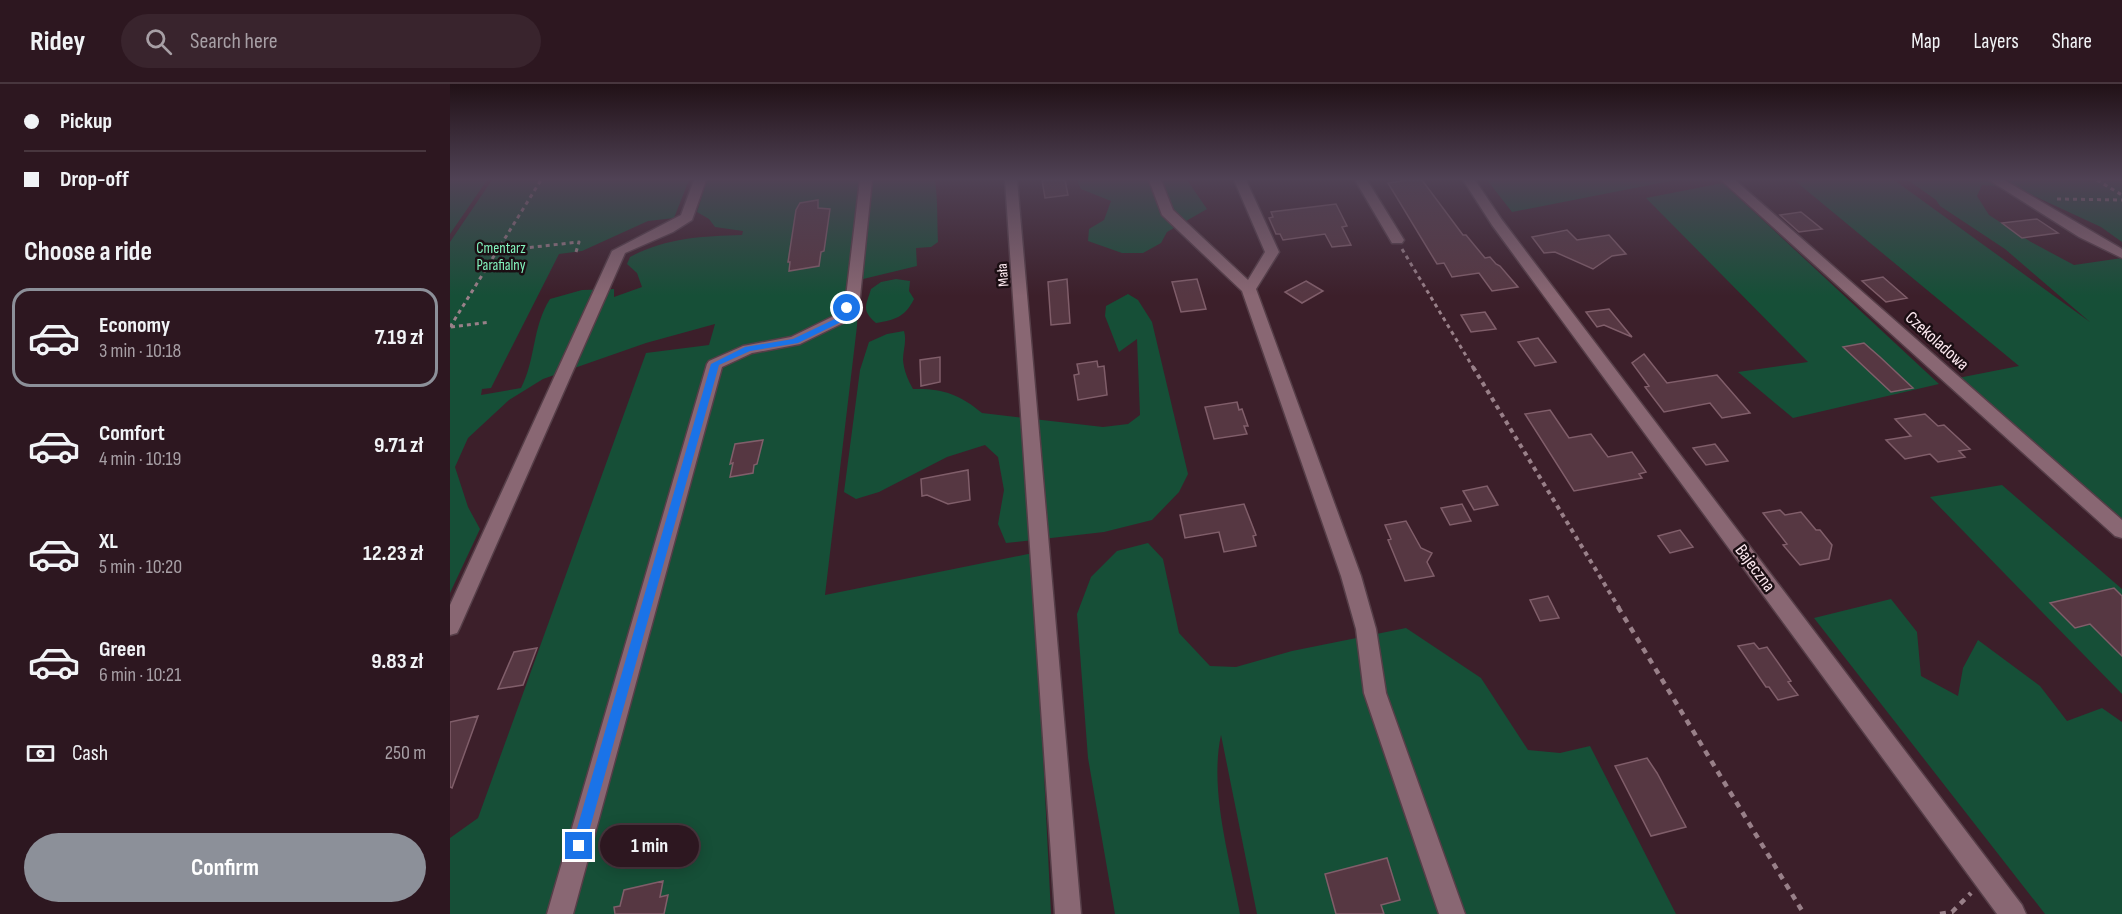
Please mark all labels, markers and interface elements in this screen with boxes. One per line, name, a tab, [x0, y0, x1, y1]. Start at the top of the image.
search box	[121, 14, 541, 68]
text: Ridey	[30, 25, 85, 58]
icon: search	[142, 25, 175, 58]
text: Search here	[190, 28, 278, 55]
text: Map	[1911, 29, 1940, 54]
text: Layers	[1973, 29, 2019, 54]
text: Share	[2052, 29, 2092, 54]
text: Pickup	[60, 108, 112, 135]
text: Drop-off	[60, 166, 129, 193]
text: Choose a ride	[24, 236, 152, 268]
park label: Cmentarz Parafialny	[476, 239, 526, 275]
street label: Mała	[993, 262, 1013, 287]
route start	[833, 294, 860, 321]
street label: Czekoladowa	[1901, 307, 1973, 375]
icon: car	[27, 311, 81, 365]
text: Economy	[99, 312, 170, 339]
text: 7.19 zł	[375, 324, 423, 351]
text: 3 min · 10:18	[99, 339, 181, 363]
icon: car	[27, 419, 81, 473]
text: Comfort	[99, 420, 165, 447]
text: 9.71 zł	[374, 432, 423, 459]
text: 4 min · 10:19	[99, 447, 181, 471]
icon: car	[27, 527, 81, 581]
text: XL	[99, 528, 118, 555]
text: 12.23 zł	[363, 540, 423, 567]
street label: Bajeczna	[1730, 540, 1780, 596]
text: 5 min · 10:20	[99, 555, 182, 579]
icon: car	[27, 635, 81, 689]
text: Green	[99, 636, 146, 663]
text: 9.83 zł	[371, 648, 423, 675]
text: 6 min · 10:21	[99, 663, 181, 687]
icon: cash	[24, 737, 57, 770]
text: Cash	[72, 740, 108, 767]
text: 250 m	[385, 741, 426, 765]
callout: 1 min	[600, 825, 699, 867]
route end	[565, 832, 592, 859]
button: Confirm	[24, 833, 426, 902]
text: 1 min	[631, 834, 668, 858]

